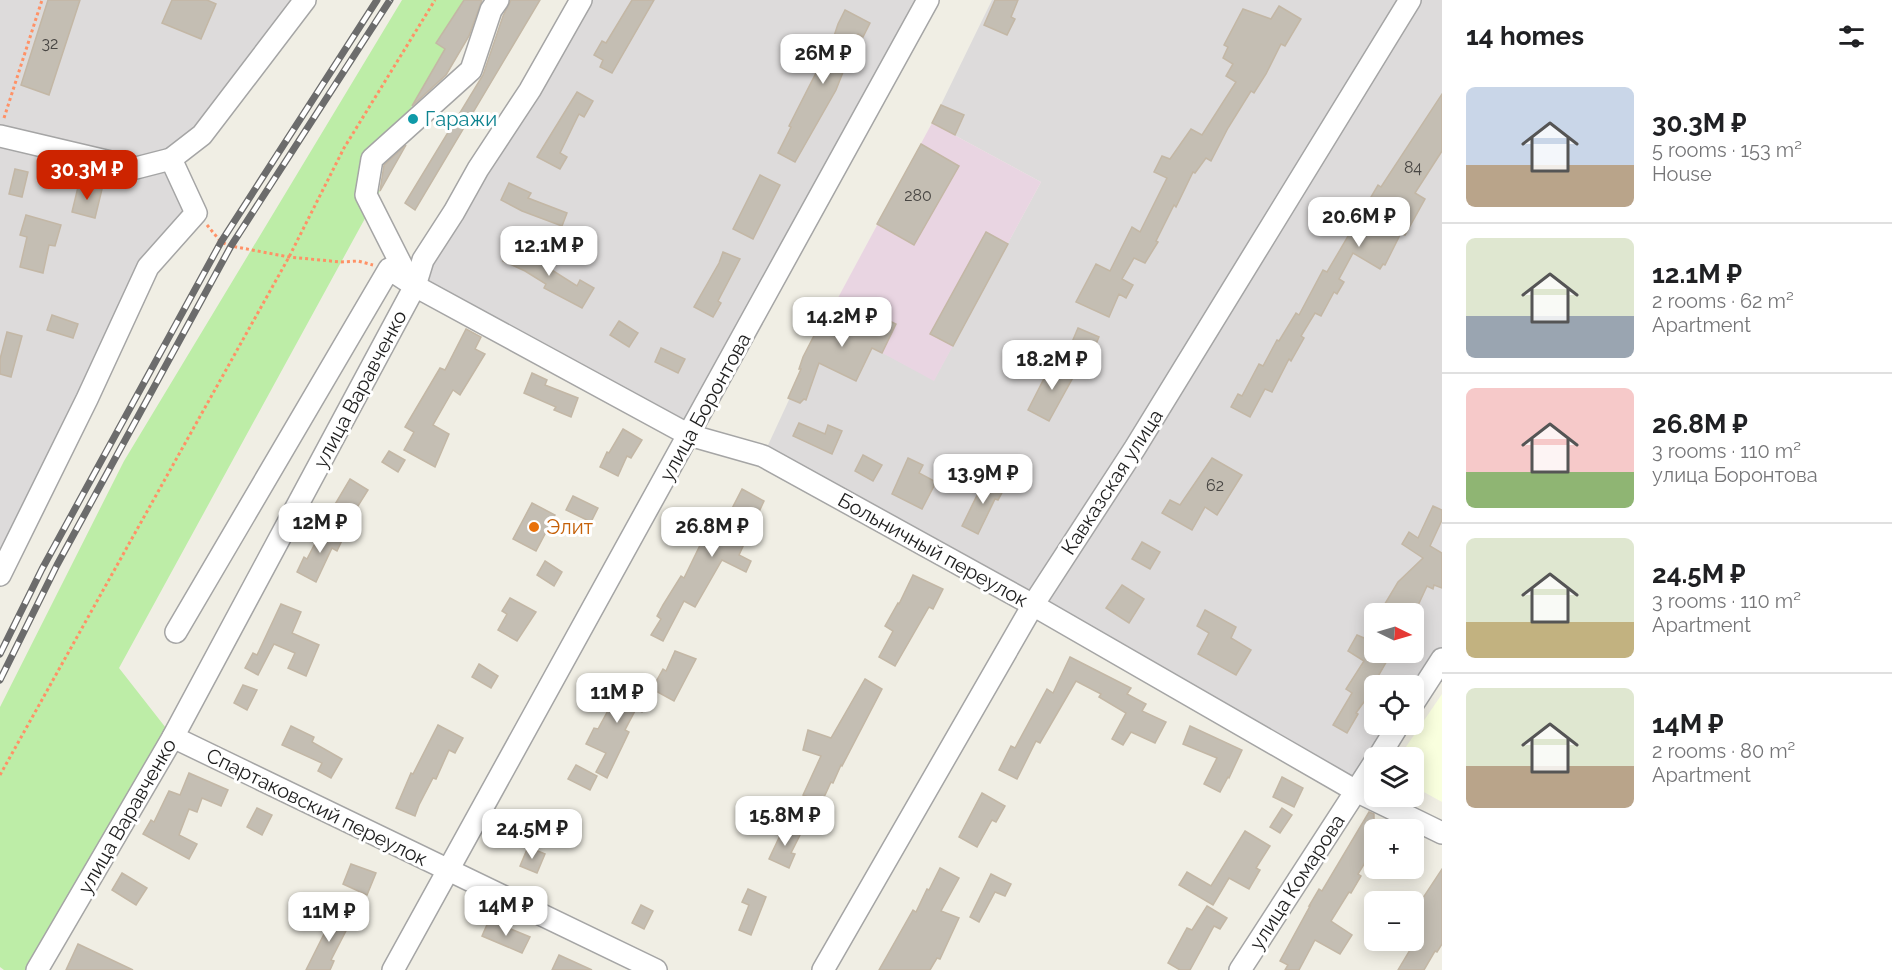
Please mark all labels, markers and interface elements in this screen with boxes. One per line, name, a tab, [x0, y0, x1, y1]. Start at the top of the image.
icon: filters	[1835, 20, 1868, 53]
text: 14 homes	[1466, 21, 1584, 51]
house number: 32	[42, 34, 58, 53]
pin: 26M ₽	[781, 34, 865, 85]
text: 26M ₽	[794, 41, 852, 65]
place label: Гаражи	[425, 107, 497, 131]
text: 30.3M ₽	[1652, 108, 1747, 138]
icon: home	[1514, 111, 1586, 183]
marker: Гаражи	[406, 112, 420, 126]
text: 5 rooms · 153 m²	[1652, 138, 1802, 162]
pin: 30.3M ₽	[32, 150, 142, 201]
text: 30.3M ₽	[51, 157, 123, 181]
house number: 84	[1404, 158, 1422, 177]
text: House	[1652, 162, 1712, 186]
house number: 280	[904, 186, 932, 205]
pin: 20.6M ₽	[1304, 197, 1414, 248]
text: 20.6M ₽	[1322, 204, 1396, 228]
pin: 12.1M ₽	[494, 226, 604, 277]
text: 12.1M ₽	[514, 233, 584, 257]
text: 12.1M ₽	[1652, 259, 1742, 289]
icon: home	[1514, 262, 1586, 334]
text: 2 rooms · 62 m²	[1652, 289, 1794, 313]
pin: 14.2M ₽	[787, 297, 897, 348]
text: 14.2M ₽	[807, 304, 877, 328]
street label: улица Варавченко	[308, 306, 412, 472]
text: Apartment	[1652, 313, 1751, 337]
street label: улица Боронтова	[654, 329, 756, 485]
pin: 18.2M ₽	[997, 340, 1107, 391]
text: 18.2M ₽	[1016, 347, 1088, 371]
street label: Кавказская улица	[1056, 405, 1168, 559]
text: 26.8M ₽	[1652, 409, 1748, 439]
icon: home	[1514, 412, 1586, 484]
text: 3 rooms · 110 m²	[1652, 439, 1801, 463]
pin: 13.9M ₽	[928, 454, 1038, 505]
text: 13.9M ₽	[947, 461, 1019, 485]
text: улица Боронтова	[1652, 463, 1818, 487]
house number: 62	[1206, 476, 1224, 495]
street label: Больничный переулок	[834, 488, 1032, 612]
pin: 12M ₽	[278, 503, 362, 554]
pin: 26.8M ₽	[657, 507, 767, 558]
text: 12M ₽	[293, 510, 347, 534]
text: 26.8M ₽	[675, 514, 749, 538]
place label: Элит	[546, 515, 594, 539]
marker: Элит	[527, 520, 541, 534]
text: 24.5M ₽	[1652, 559, 1746, 589]
icon: home	[1514, 562, 1586, 634]
text: 3 rooms · 110 m²	[1652, 589, 1801, 613]
north arrow	[1364, 603, 1424, 663]
map controls	[1364, 603, 1424, 951]
text: Apartment	[1652, 613, 1751, 637]
pin: 11M ₽	[575, 673, 659, 724]
button: locate	[1364, 675, 1424, 735]
text: 11M ₽	[590, 680, 644, 704]
text: 14M ₽	[1652, 709, 1724, 739]
icon: home	[1514, 712, 1586, 784]
street label: улица Варавченко	[73, 734, 181, 898]
text: 2 rooms · 80 m²	[1652, 739, 1795, 763]
street label: Спартаковский переулок	[203, 743, 431, 871]
button: layers	[1364, 747, 1424, 807]
text: Apartment	[1652, 763, 1751, 787]
pin: 15.8M ₽	[730, 796, 840, 847]
text: 15.8M ₽	[749, 803, 821, 827]
pin: 24.5M ₽	[477, 809, 587, 860]
street label: улица Комарова	[1244, 810, 1350, 954]
text: 24.5M ₽	[496, 816, 568, 840]
button: +	[1364, 819, 1424, 879]
pin: 14M ₽	[464, 886, 548, 937]
button: −	[1364, 891, 1424, 951]
pin: 11M ₽	[287, 892, 371, 943]
text: 14M ₽	[478, 893, 534, 917]
text: 11M ₽	[302, 899, 356, 923]

